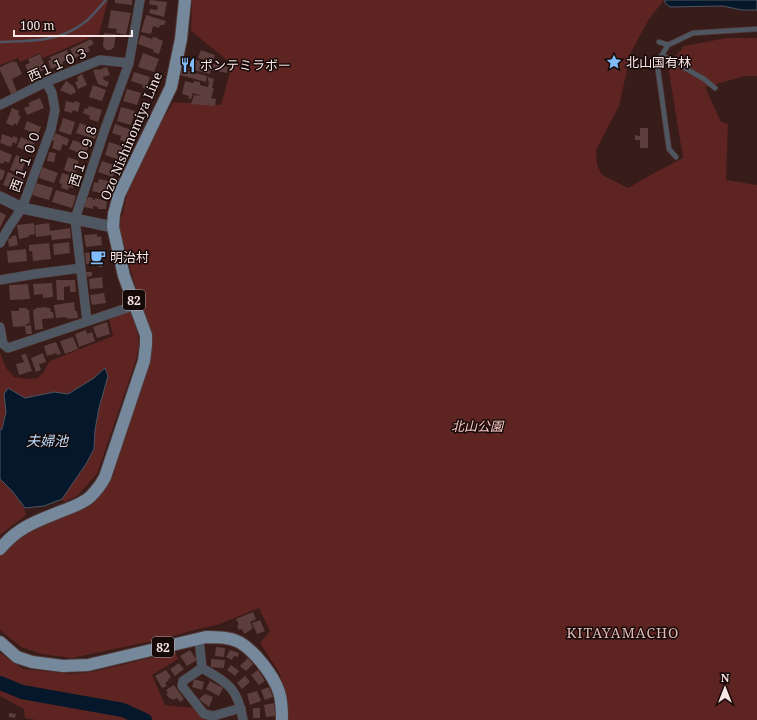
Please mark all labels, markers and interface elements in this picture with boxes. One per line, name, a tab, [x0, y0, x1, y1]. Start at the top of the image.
scale bar	[14, 12, 132, 38]
text: 100 m	[20, 17, 55, 34]
street label: 西１１０３	[25, 43, 91, 85]
place icon: 北山国有林	[605, 53, 623, 71]
place label: 北山国有林	[626, 53, 691, 71]
restaurant icon: ポンテミラボー	[179, 56, 197, 74]
place label: ポンテミラボー	[200, 56, 291, 74]
street label: Ozo Nishinomiya Line	[96, 69, 166, 203]
street label: 西１０９８	[64, 121, 102, 189]
street label: 西１１００	[5, 127, 45, 195]
cafe icon: 明治村	[89, 248, 107, 266]
place label: 明治村	[110, 248, 149, 266]
road number: 82	[123, 290, 145, 310]
park label: 北山公園	[451, 417, 505, 435]
water label: 夫婦池	[26, 431, 70, 450]
district label: KITAYAMACHO	[566, 623, 680, 642]
road number: 82	[152, 637, 174, 657]
north arrow	[705, 668, 745, 708]
text: N	[721, 670, 730, 685]

